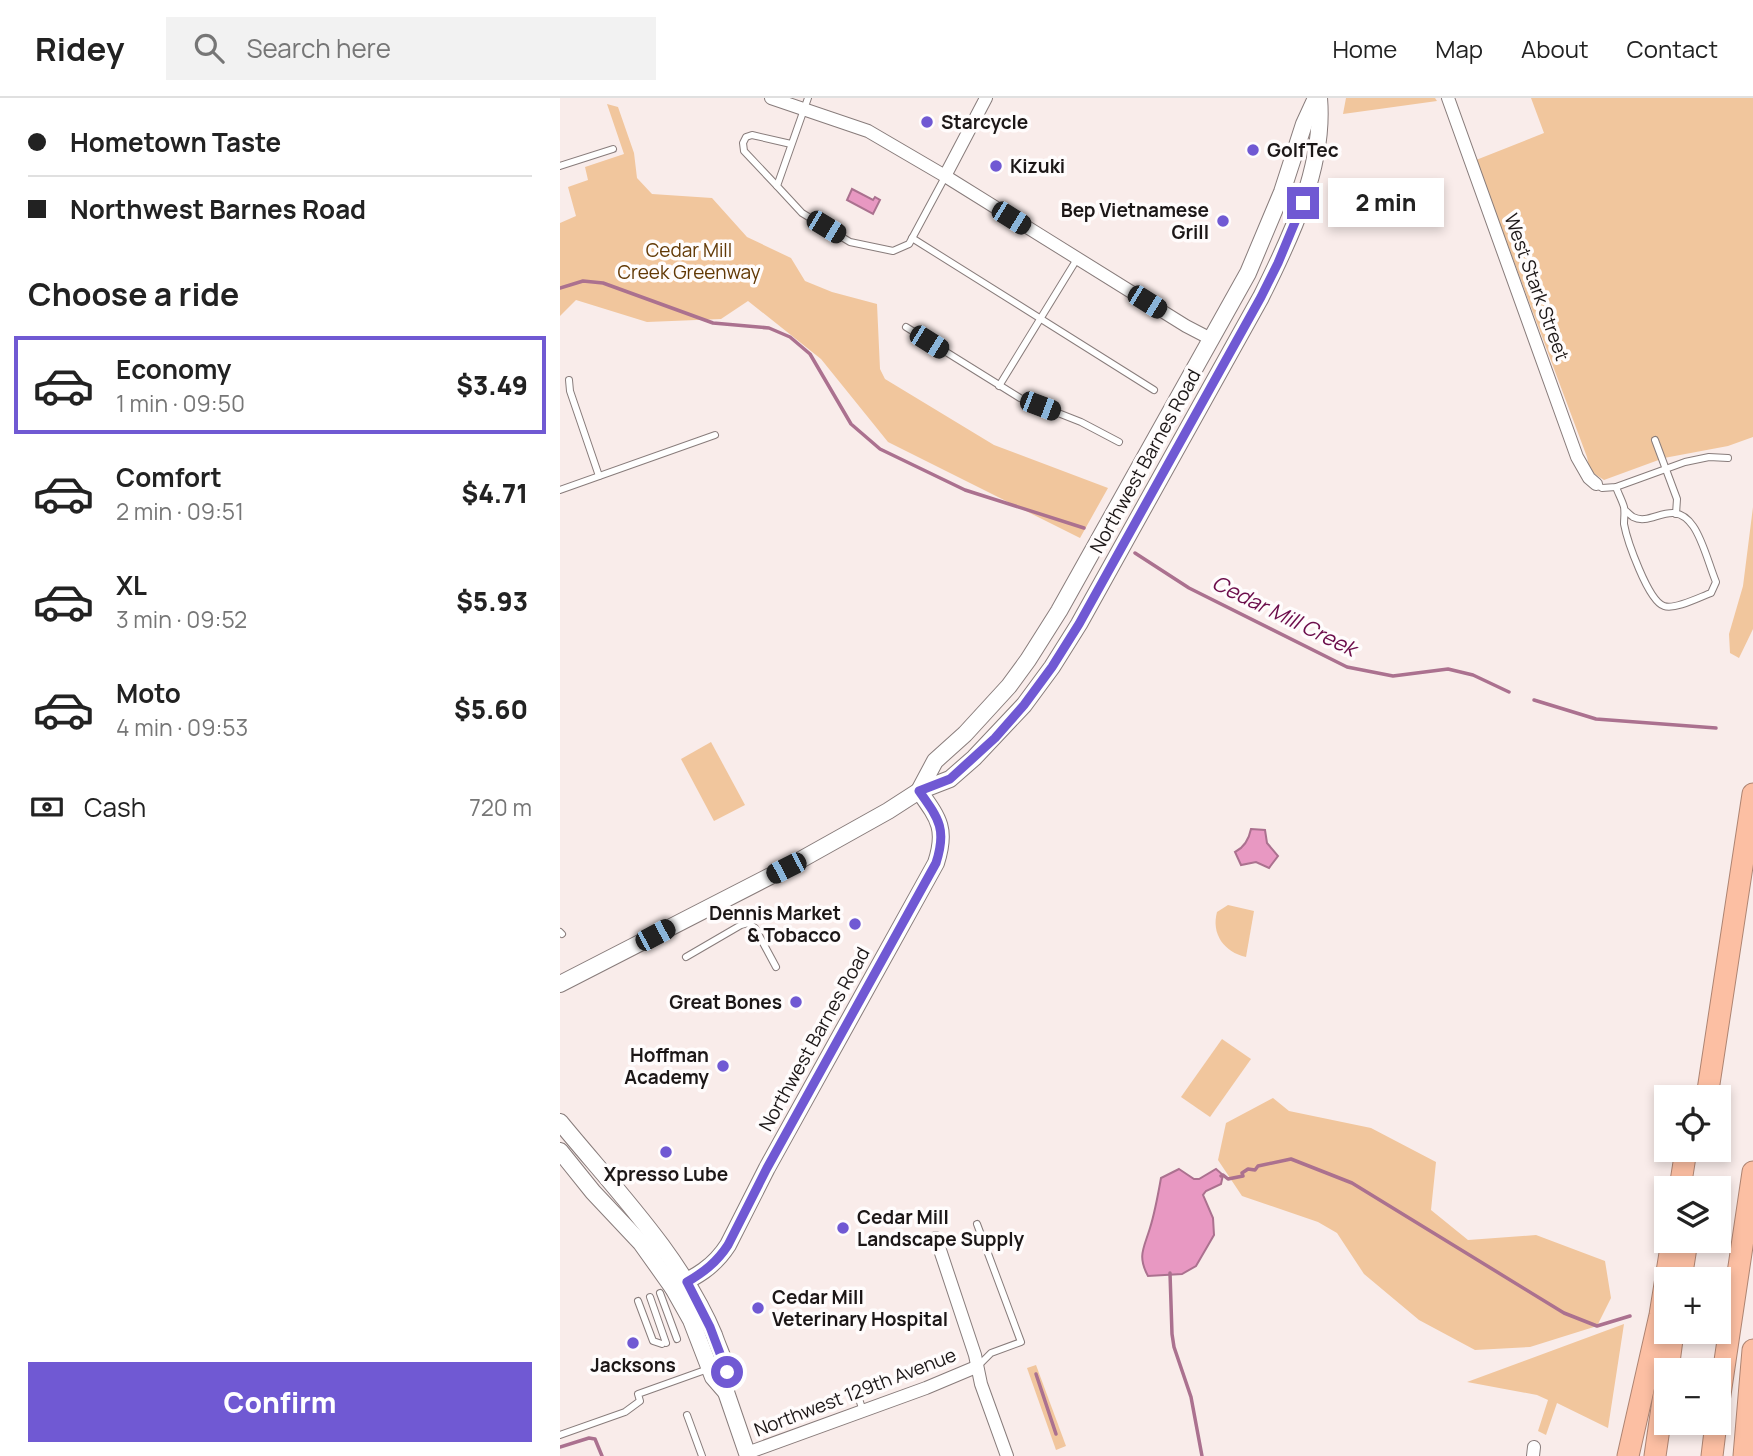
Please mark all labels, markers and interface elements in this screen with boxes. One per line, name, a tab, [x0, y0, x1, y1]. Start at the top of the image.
search box	[166, 17, 656, 80]
text: Ridey	[35, 26, 124, 71]
icon: search	[190, 29, 228, 67]
text: Search here	[246, 30, 391, 66]
text: Home	[1332, 32, 1397, 65]
text: Map	[1435, 32, 1483, 65]
text: About	[1521, 32, 1589, 65]
text: Contact	[1627, 32, 1718, 65]
place label: Starcycle	[941, 109, 1028, 135]
marker: Starcycle	[919, 114, 935, 130]
text: Hometown Taste	[70, 124, 281, 160]
place label: GolfTec	[1267, 137, 1339, 163]
marker: GolfTec	[1245, 142, 1261, 158]
place label: Kizuki	[1010, 153, 1065, 179]
marker: Kizuki	[988, 158, 1004, 174]
callout: 2 min	[1328, 178, 1443, 228]
text: 2 min	[1356, 186, 1417, 218]
route end	[1287, 187, 1319, 219]
text: Northwest Barnes Road	[70, 191, 366, 227]
place label: Bep Vietnamese Grill	[1061, 197, 1209, 245]
car	[988, 198, 1035, 238]
car	[803, 207, 850, 247]
street label: West Stark Street	[1498, 210, 1576, 364]
marker: Bep Vietnamese Grill	[1215, 213, 1231, 229]
park label: Cedar Mill Creek Greenway	[618, 237, 760, 285]
text: Choose a ride	[28, 272, 239, 316]
car	[1124, 282, 1171, 322]
car	[906, 322, 953, 362]
text: Economy	[116, 351, 231, 387]
icon: car	[32, 354, 95, 417]
street label: Northwest Barnes Road	[1083, 364, 1207, 558]
text: $3.49	[456, 367, 528, 403]
text: 1 min · 09:50	[116, 387, 245, 419]
car	[1017, 389, 1064, 423]
text: Comfort	[116, 459, 222, 495]
icon: car	[32, 462, 95, 525]
text: $4.71	[462, 475, 528, 511]
text: 2 min · 09:51	[116, 495, 244, 527]
text: XL	[116, 567, 147, 603]
water label: Cedar Mill Creek	[1208, 568, 1363, 663]
icon: car	[32, 570, 95, 633]
text: $5.93	[456, 583, 528, 619]
text: 3 min · 09:52	[116, 603, 247, 635]
text: Moto	[116, 675, 181, 711]
icon: car	[32, 678, 95, 741]
text: $5.60	[454, 691, 528, 727]
text: 4 min · 09:53	[116, 711, 248, 743]
icon: cash	[28, 788, 66, 826]
text: Cash	[84, 789, 146, 825]
text: 720 m	[469, 791, 532, 823]
car	[763, 849, 810, 887]
place label: Dennis Market & Tobacco	[709, 900, 841, 948]
car	[632, 916, 679, 954]
marker: Dennis Market & Tobacco	[847, 916, 863, 932]
street label: Northwest Barnes Road	[752, 942, 876, 1136]
place label: Great Bones	[669, 989, 782, 1015]
marker: Great Bones	[788, 994, 804, 1010]
place label: Hoffman Academy	[624, 1042, 709, 1090]
marker: Hoffman Academy	[715, 1058, 731, 1074]
map controls	[1654, 1085, 1731, 1435]
button: locate	[1654, 1085, 1731, 1162]
marker: Xpresso Lube	[658, 1144, 674, 1160]
place label: Xpresso Lube	[604, 1161, 728, 1187]
button: layers	[1654, 1176, 1731, 1253]
place label: Cedar Mill Landscape Supply	[857, 1204, 1025, 1252]
marker: Cedar Mill Landscape Supply	[835, 1220, 851, 1236]
button: +	[1654, 1267, 1731, 1344]
place label: Cedar Mill Veterinary Hospital	[772, 1284, 948, 1332]
marker: Cedar Mill Veterinary Hospital	[750, 1300, 766, 1316]
marker: Jacksons	[625, 1335, 641, 1351]
street label: Northwest 129th Avenue	[750, 1341, 960, 1443]
place label: Jacksons	[590, 1352, 676, 1378]
route start	[711, 1356, 743, 1388]
button: −	[1654, 1358, 1731, 1435]
button: Confirm	[28, 1362, 532, 1442]

